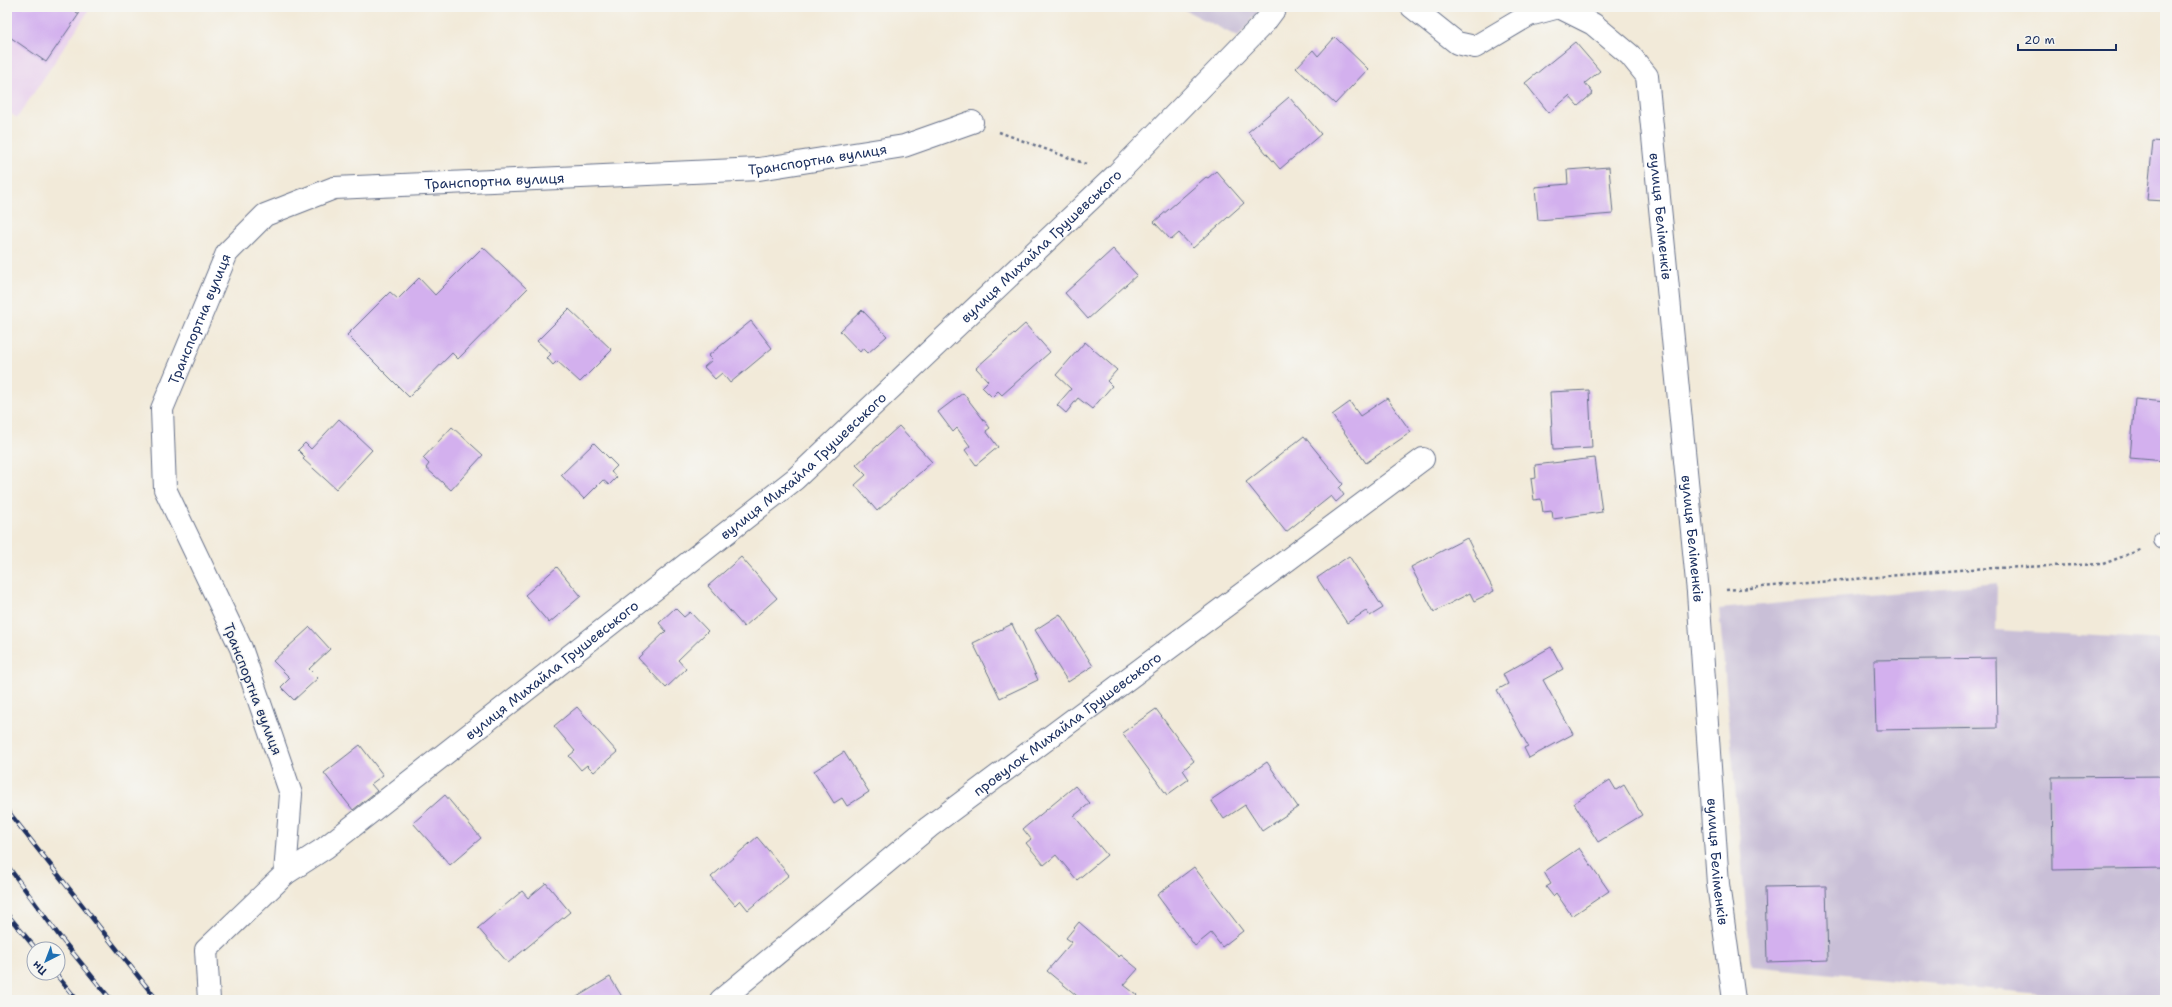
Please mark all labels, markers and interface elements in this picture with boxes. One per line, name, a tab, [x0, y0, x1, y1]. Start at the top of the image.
scale bar	[2018, 26, 2116, 52]
text: 20 m	[2024, 32, 2055, 48]
street label: Транспортна вулиця	[748, 140, 888, 178]
street label: вулиця Беліменків	[1646, 152, 1676, 280]
street label: вулиця Михайла Грушевського	[957, 166, 1126, 327]
street label: Транспортна вулиця	[424, 169, 565, 193]
street label: Транспортна вулиця	[164, 251, 235, 387]
street label: вулиця Михайла Грушевського	[716, 388, 890, 544]
street label: вулиця Беліменків	[1677, 474, 1708, 603]
street label: вулиця Михайла Грушевського	[461, 596, 642, 744]
street label: Транспортна вулиця	[219, 620, 287, 758]
street label: провулок Михайла Грушевського	[970, 648, 1165, 800]
street label: вулиця Беліменків	[1703, 797, 1733, 926]
north arrow	[26, 941, 66, 981]
text: Пн	[29, 958, 50, 978]

